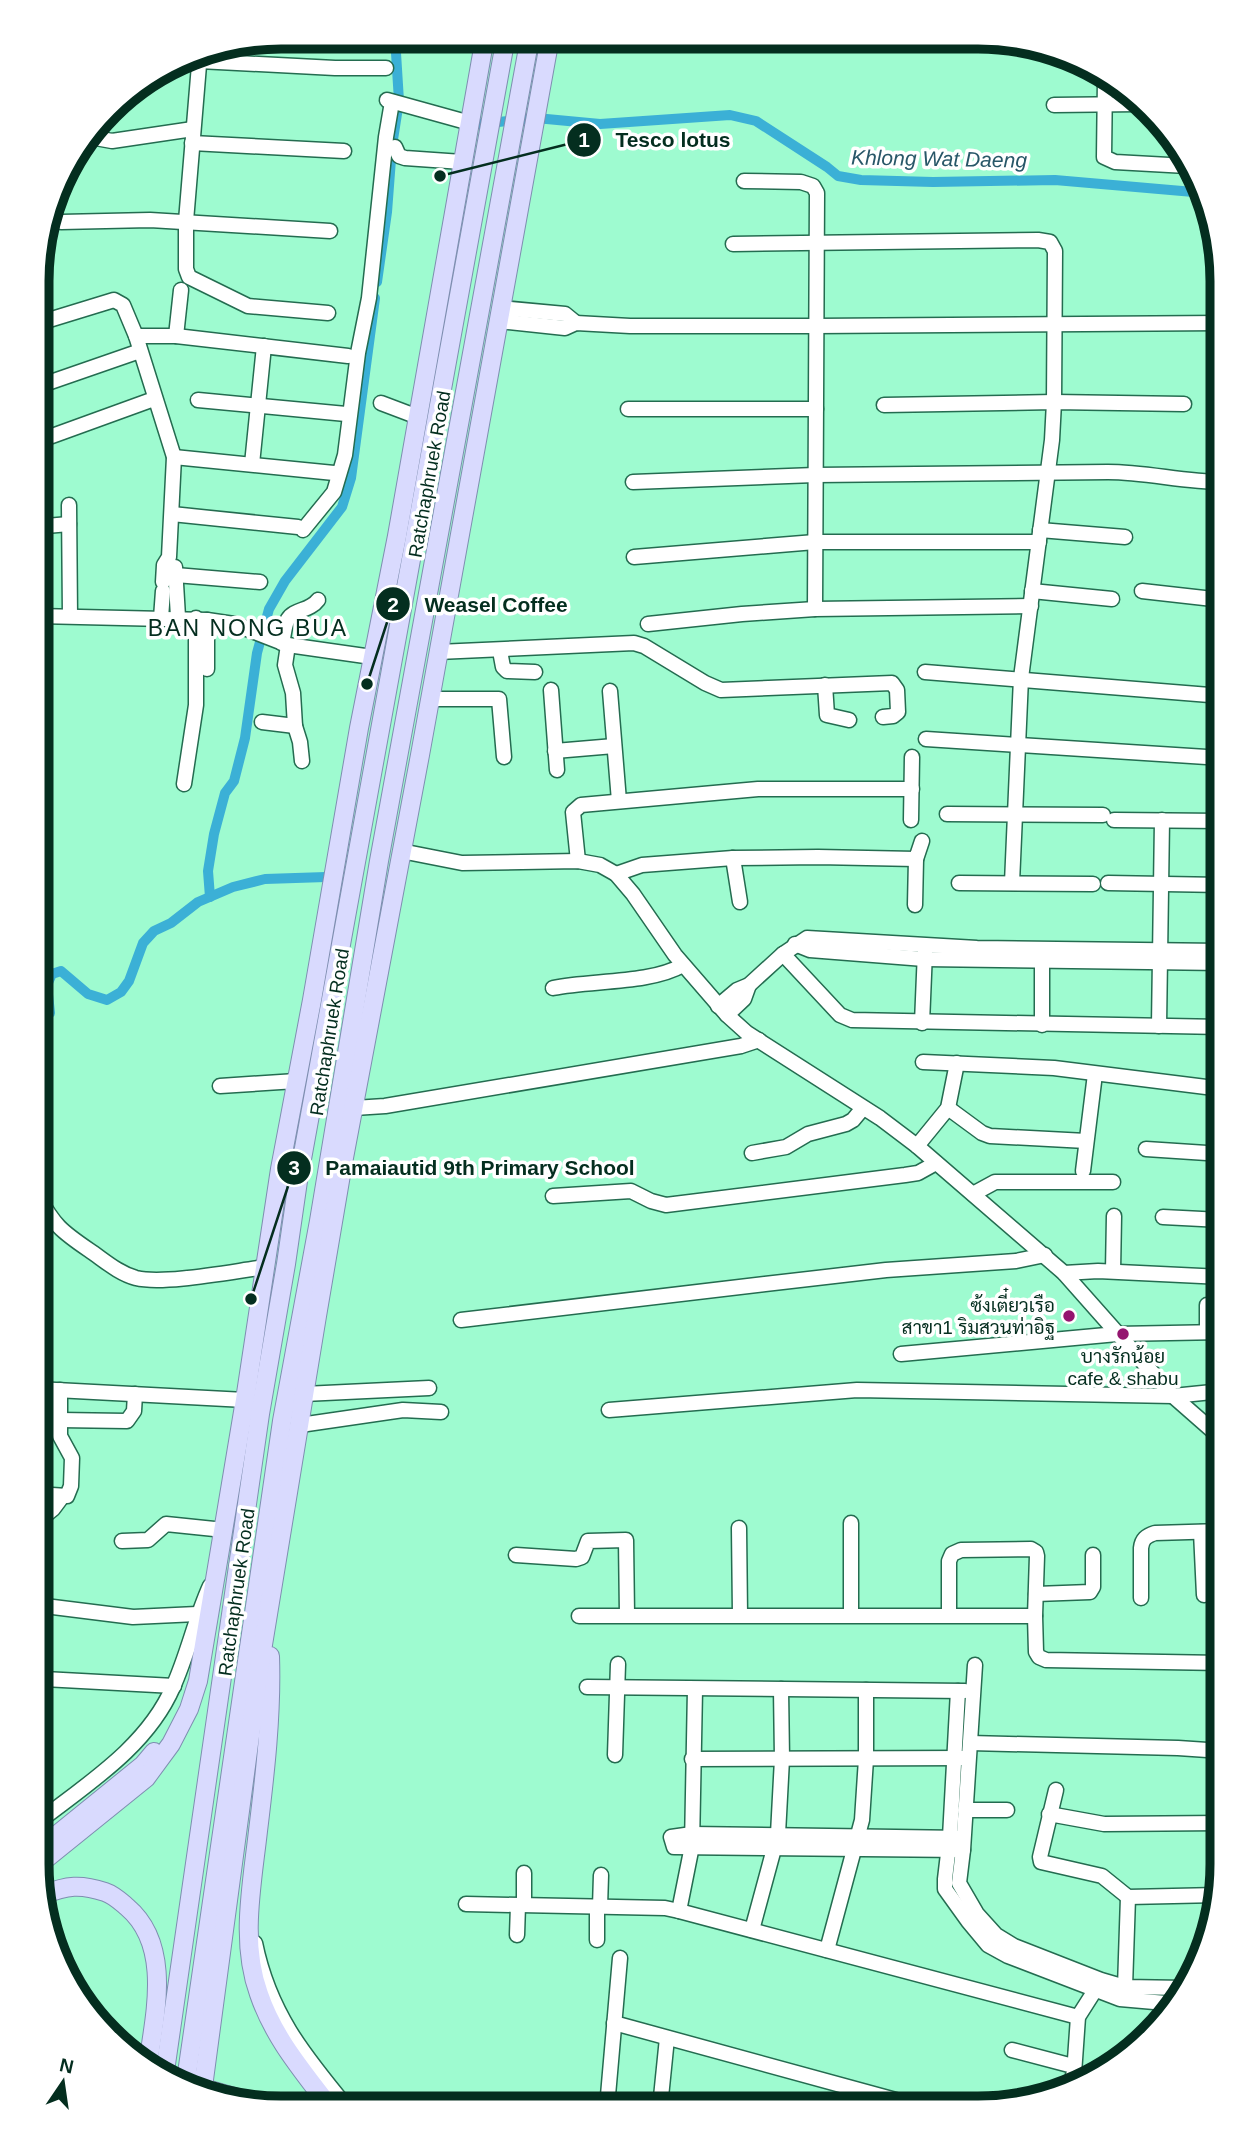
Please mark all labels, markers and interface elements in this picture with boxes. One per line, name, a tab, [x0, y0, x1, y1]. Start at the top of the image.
callout: Tesco lotus	[566, 119, 744, 161]
text: 1	[578, 128, 590, 151]
text: Tesco lotus	[615, 128, 731, 151]
water label: Khlong Wat Daeng	[851, 145, 1027, 172]
street label: Ratchaphruek Road	[404, 389, 455, 559]
callout: Weasel Coffee	[375, 583, 582, 625]
text: 2	[387, 593, 399, 616]
text: Weasel Coffee	[424, 593, 568, 616]
district label: BAN NONG BUA	[148, 615, 348, 641]
street label: Ratchaphruek Road	[306, 947, 353, 1117]
callout: Pamaiautid 9th Primary School	[276, 1147, 649, 1189]
text: 3	[288, 1156, 300, 1179]
text: Pamaiautid 9th Primary School	[325, 1156, 635, 1179]
place label: ซ้งเตี๋ยวเรือ สาขา1 ริมสวนท่าอิฐ	[902, 1287, 1055, 1340]
marker: ซ้งเตี๋ยวเรือ สาขา1 ริมสวนท่าอิฐ	[1061, 1308, 1077, 1324]
marker: บางรักน้อย cafe & shabu	[1115, 1326, 1131, 1342]
place label: บางรักน้อย cafe & shabu	[1068, 1345, 1178, 1389]
street label: Ratchaphruek Road	[214, 1507, 259, 1677]
north arrow	[28, 2047, 98, 2117]
text: N	[58, 2054, 76, 2078]

